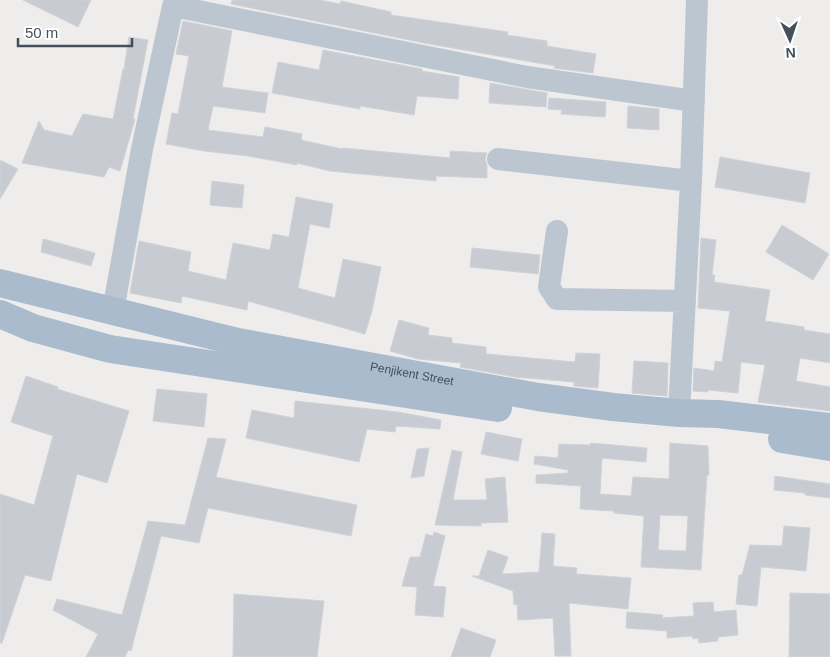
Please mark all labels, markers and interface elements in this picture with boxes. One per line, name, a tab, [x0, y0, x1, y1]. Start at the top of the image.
scale bar	[18, 15, 131, 47]
north arrow	[765, 15, 815, 65]
text: 50 m	[25, 24, 58, 41]
text: N	[785, 45, 796, 61]
street label: Penjikent Street	[369, 359, 456, 389]

